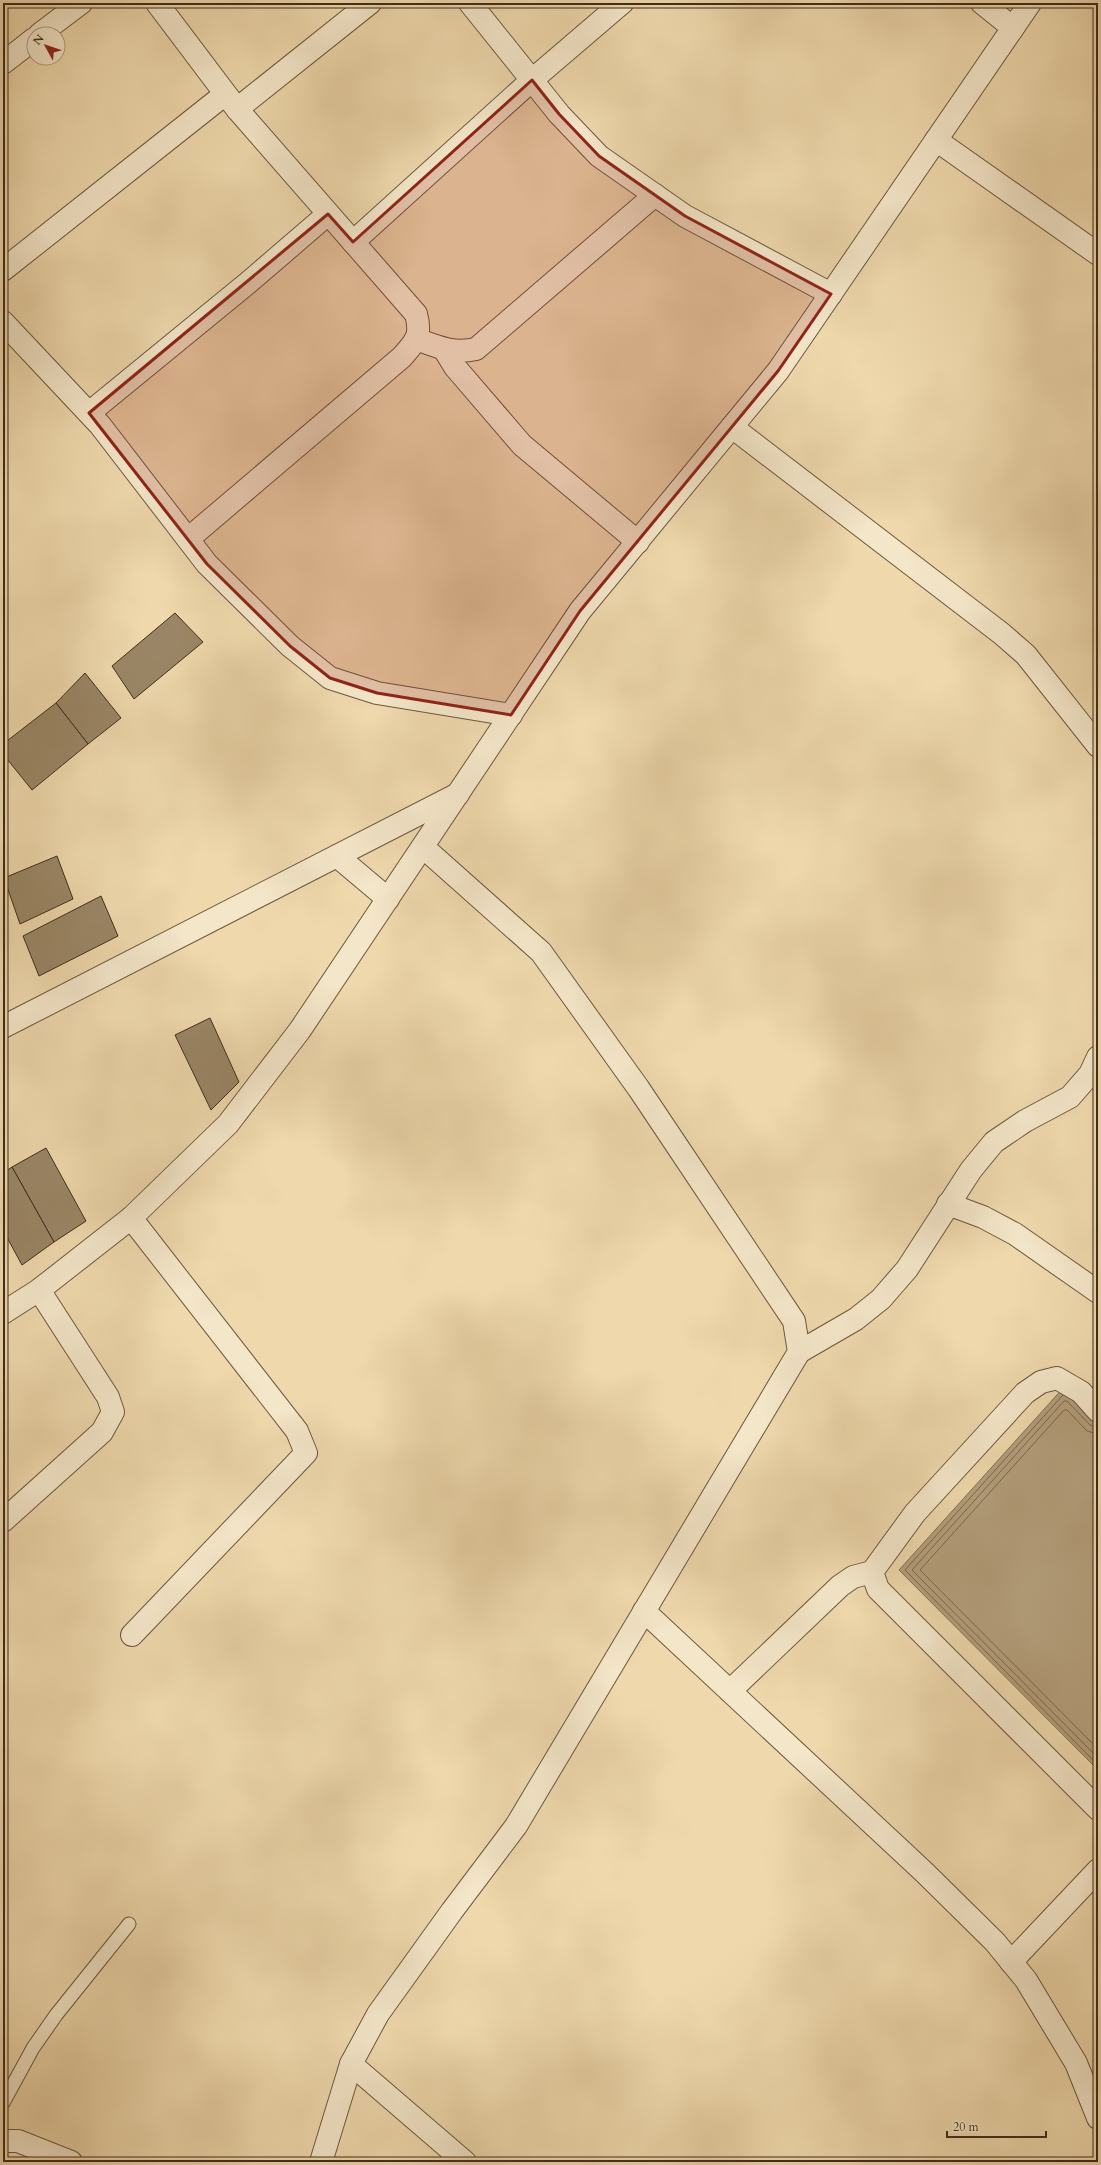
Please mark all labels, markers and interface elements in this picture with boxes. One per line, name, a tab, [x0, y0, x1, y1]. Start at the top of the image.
north arrow	[26, 26, 66, 66]
text: N	[30, 31, 48, 48]
scale bar	[947, 2113, 1046, 2139]
text: 20 m	[953, 2119, 980, 2135]

